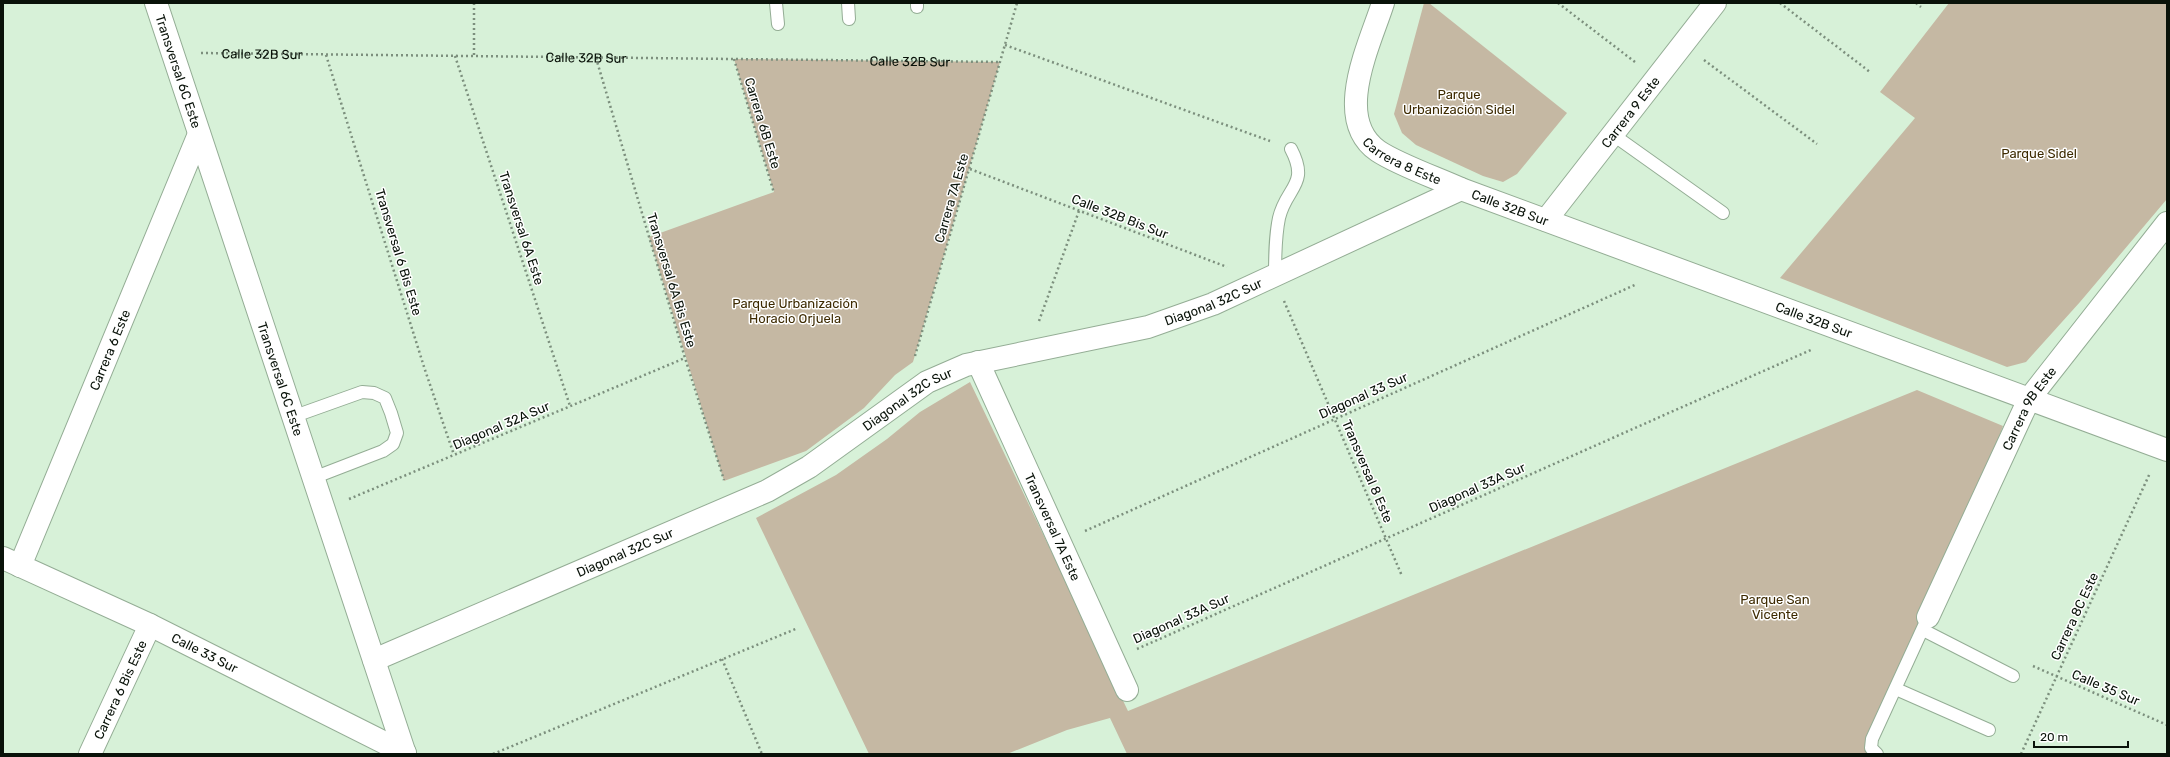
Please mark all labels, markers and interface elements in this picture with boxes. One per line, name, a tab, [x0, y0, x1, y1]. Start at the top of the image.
street label: Transversal 6C Este	[152, 13, 204, 130]
street label: Calle 32B Sur	[221, 46, 303, 62]
street label: Calle 32B Sur	[545, 50, 627, 66]
street label: Calle 32B Sur	[869, 54, 951, 69]
street label: Carrera 9 Este	[1598, 74, 1663, 151]
street label: Carrera 6B Este	[742, 76, 784, 171]
park label: Parque Urbanización Sidel	[1403, 87, 1515, 117]
street label: Carrera 8 Este	[1359, 134, 1443, 188]
park label: Parque Sidel	[2001, 146, 2077, 161]
street label: Carrera 7A Este	[932, 152, 971, 245]
street label: Transversal 6A Este	[496, 170, 547, 287]
street label: Transversal 6 Bis Este	[372, 187, 425, 317]
street label: Calle 32B Sur	[1469, 187, 1551, 229]
street label: Calle 32B Bis Sur	[1069, 191, 1170, 242]
street label: Transversal 6A Bis Este	[644, 211, 699, 349]
street label: Diagonal 32C Sur	[1162, 275, 1265, 329]
park label: Parque Urbanización Horacio Orjuela	[732, 296, 858, 326]
street label: Calle 32B Sur	[1773, 299, 1854, 341]
street label: Carrera 6 Este	[87, 307, 133, 393]
street label: Transversal 6C Este	[254, 320, 306, 438]
street label: Carrera 9B Este	[1999, 364, 2059, 453]
street label: Diagonal 32C Sur	[860, 365, 955, 434]
street label: Diagonal 33 Sur	[1316, 369, 1410, 423]
street label: Diagonal 32A Sur	[451, 398, 552, 454]
street label: Transversal 8 Este	[1339, 417, 1396, 525]
street label: Diagonal 33A Sur	[1427, 459, 1528, 516]
street label: Transversal 7A Este	[1021, 471, 1083, 583]
street label: Diagonal 32C Sur	[574, 525, 676, 580]
street label: Carrera 8C Este	[2048, 570, 2101, 662]
street label: Diagonal 33A Sur	[1131, 590, 1232, 647]
park label: Parque San Vicente	[1740, 592, 1810, 622]
street label: Calle 33 Sur	[169, 630, 240, 676]
street label: Carrera 6 Bis Este	[91, 638, 150, 742]
street label: Calle 35 Sur	[2070, 666, 2142, 708]
scale bar	[2034, 723, 2128, 749]
text: 20 m	[2040, 730, 2068, 744]

